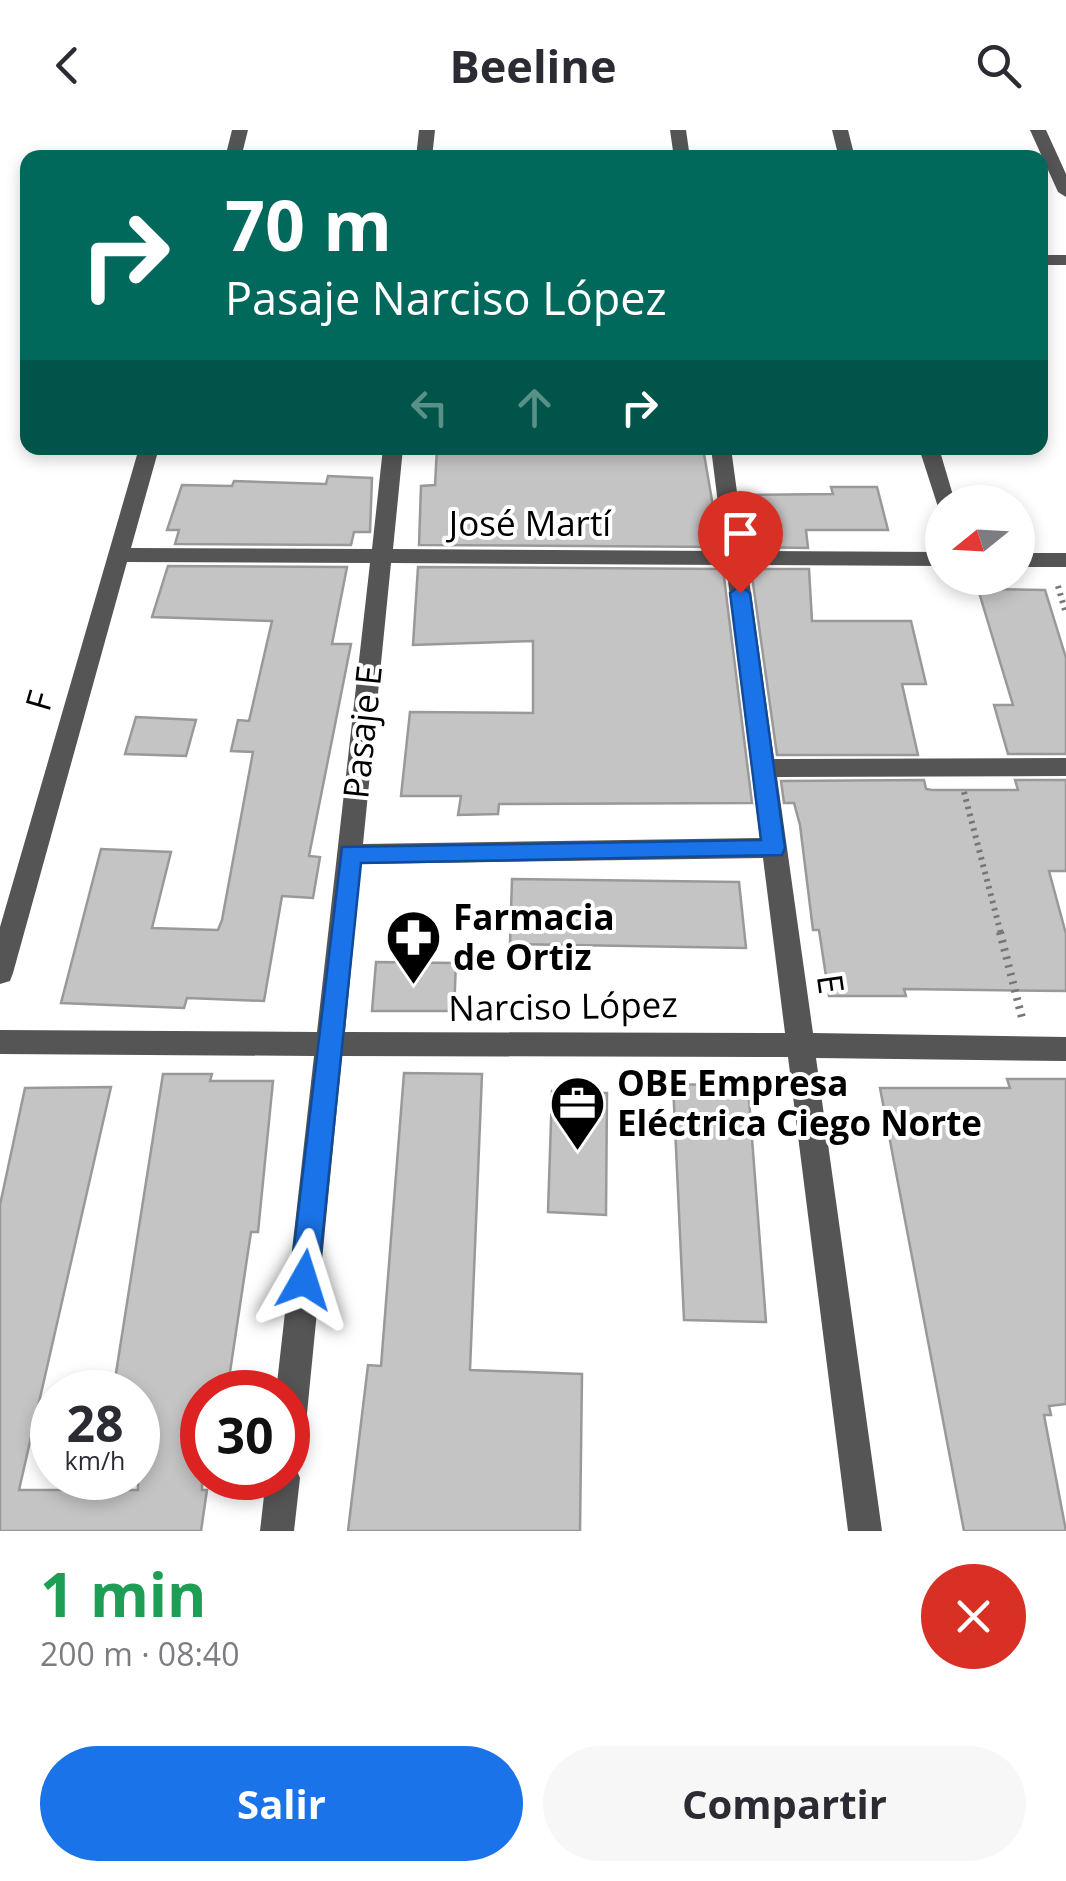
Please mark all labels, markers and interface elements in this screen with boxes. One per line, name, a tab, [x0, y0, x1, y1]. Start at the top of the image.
text: Beeline	[449, 35, 617, 96]
icon: back	[40, 38, 95, 93]
icon: search	[971, 38, 1026, 93]
text: 70 m	[225, 176, 392, 272]
icon: right	[60, 190, 190, 320]
text: Pasaje Narciso López	[225, 267, 667, 328]
icon: left	[402, 380, 457, 435]
icon: ahead	[507, 380, 562, 435]
icon: right	[612, 380, 667, 435]
north arrow	[925, 485, 1035, 595]
map controls	[925, 485, 1035, 595]
pin	[698, 491, 783, 594]
street label: José Martí	[446, 499, 612, 546]
icon: arrive	[713, 506, 768, 561]
street label: Pasaje E	[331, 663, 392, 801]
street label: F	[13, 685, 64, 716]
place label: Farmacia de Ortiz	[453, 893, 615, 980]
pharmacy icon: Farmacia de Ortiz	[384, 908, 444, 987]
street label: E	[807, 971, 856, 997]
street label: Narciso López	[448, 980, 678, 1031]
place label: OBE Empresa Eléctrica Ciego Norte	[617, 1059, 982, 1146]
office icon: OBE Empresa Eléctrica Ciego Norte	[548, 1074, 608, 1153]
position arrow	[252, 1228, 356, 1332]
speed limit sign: 30	[180, 1370, 310, 1500]
text: 28	[66, 1389, 124, 1457]
text: km/h	[65, 1443, 125, 1477]
text: 1 min	[40, 1553, 207, 1635]
button: close	[921, 1564, 1026, 1669]
text: 200 m · 08:40	[40, 1632, 239, 1675]
button: Salir	[40, 1746, 523, 1861]
button: Compartir	[543, 1746, 1026, 1861]

